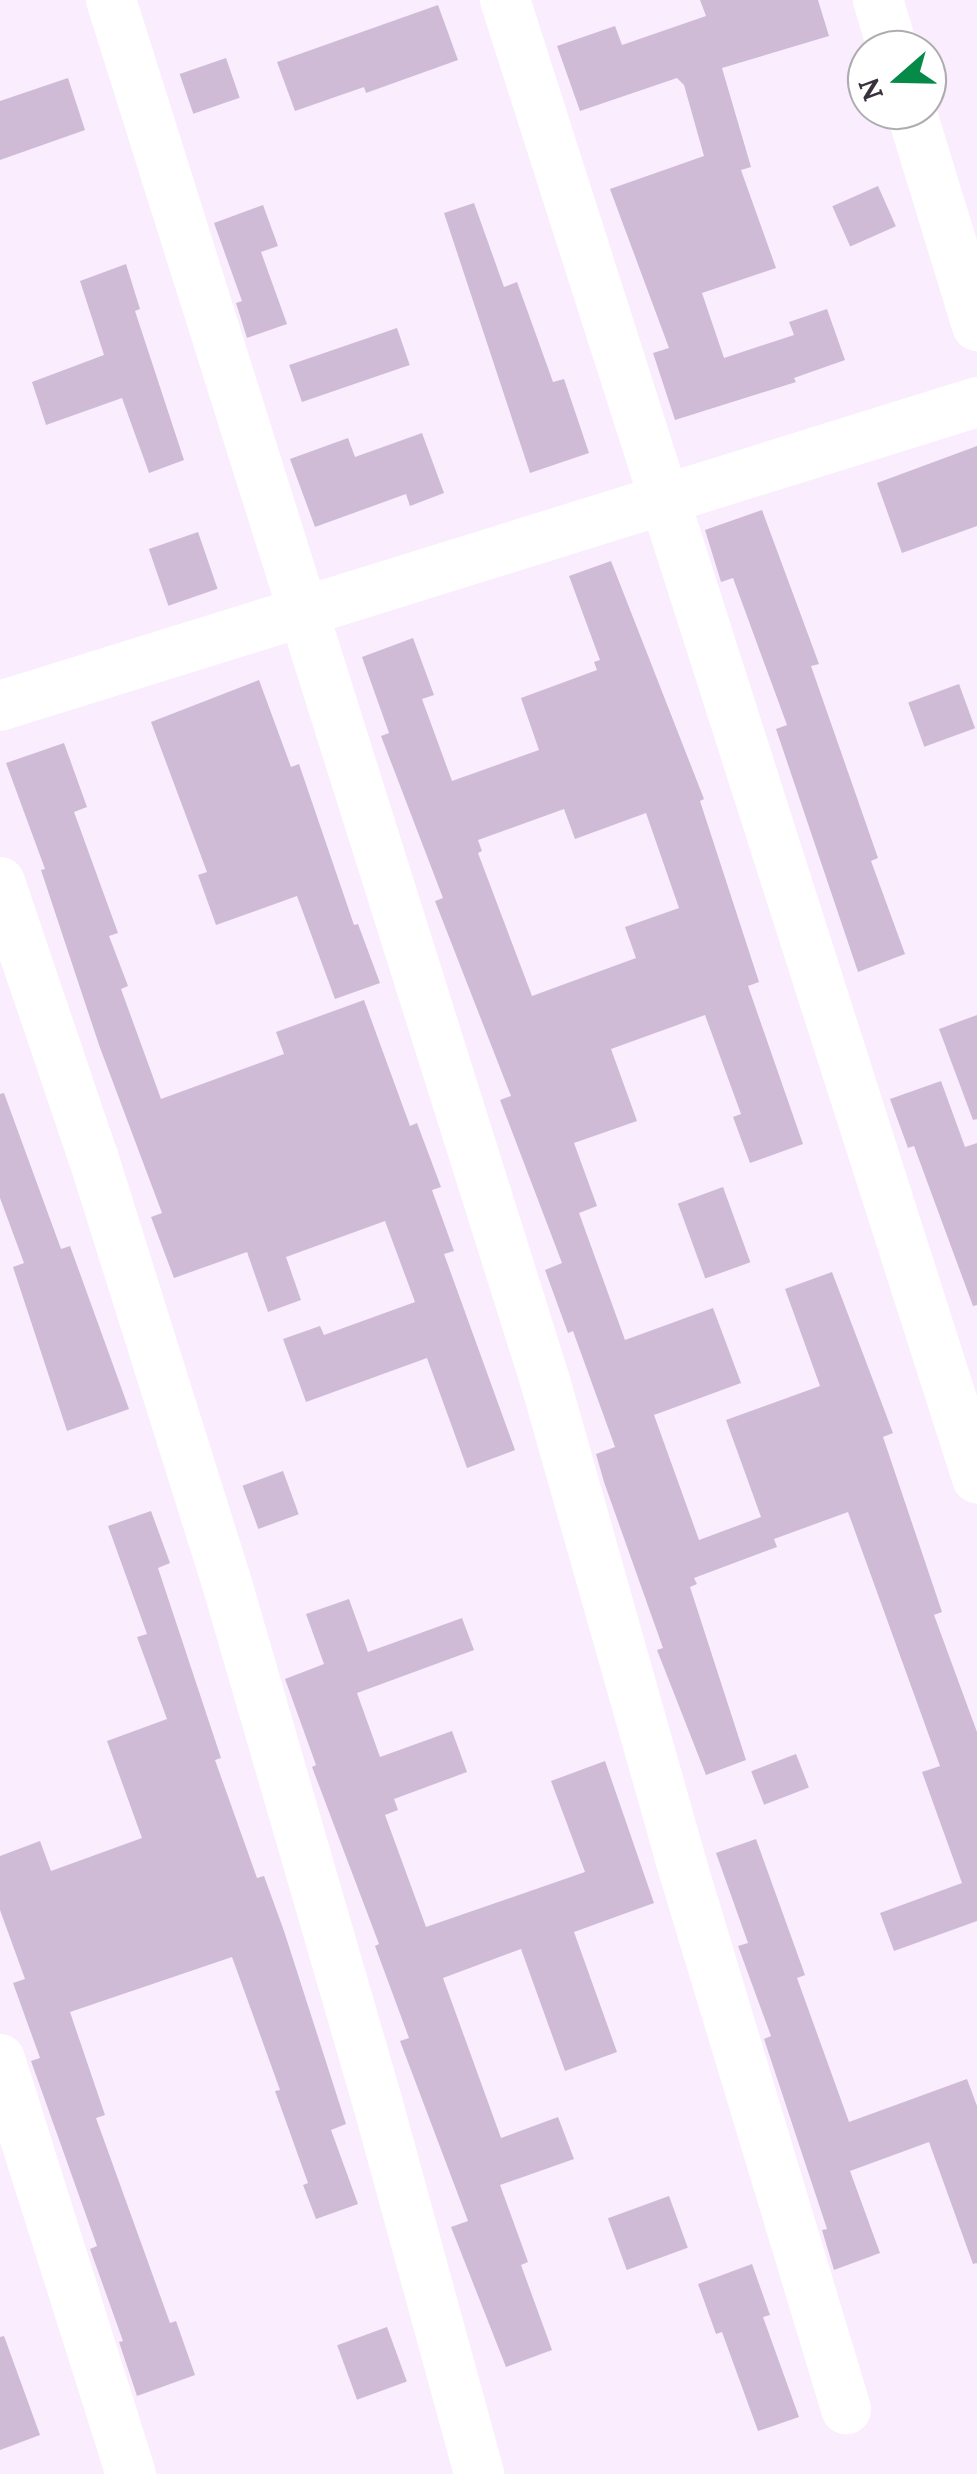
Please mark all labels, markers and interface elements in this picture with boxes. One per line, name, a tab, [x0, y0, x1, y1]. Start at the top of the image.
north arrow	[847, 30, 947, 130]
text: N	[850, 73, 891, 106]

